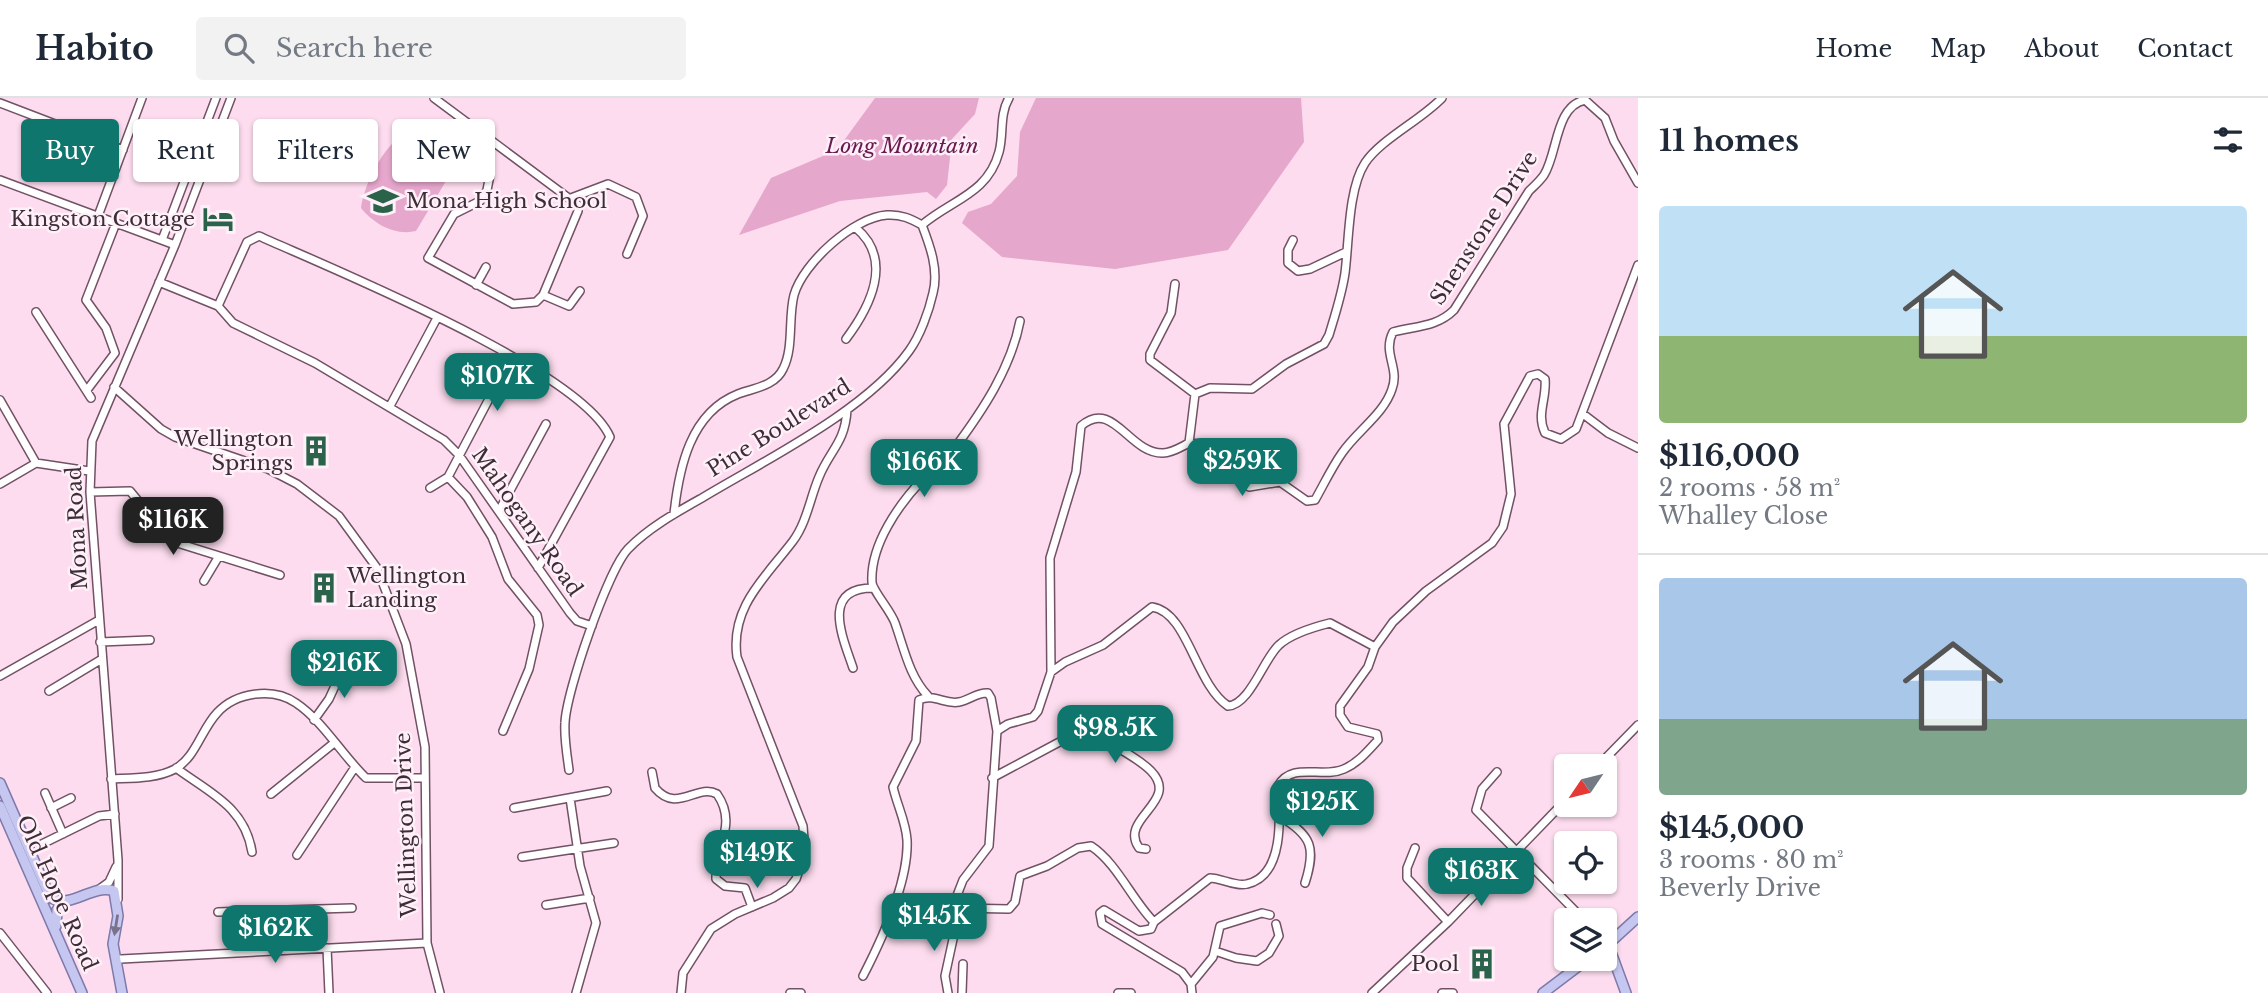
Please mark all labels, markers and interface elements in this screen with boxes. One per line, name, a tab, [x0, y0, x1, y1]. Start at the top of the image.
search box	[196, 17, 686, 80]
text: Habito	[35, 28, 154, 69]
icon: search	[220, 29, 258, 67]
text: Search here	[276, 32, 433, 64]
text: Home	[1816, 34, 1892, 63]
text: Map	[1930, 34, 1986, 63]
text: About	[2024, 34, 2099, 63]
text: Contact	[2137, 34, 2233, 63]
chip: Buy	[21, 119, 119, 182]
chip: Rent	[133, 119, 239, 182]
chip: Filters	[253, 119, 378, 182]
chip: New	[392, 119, 495, 182]
icon: filters	[2209, 121, 2247, 159]
text: 11 homes	[1659, 122, 1799, 159]
park label: Long Mountain	[824, 133, 979, 159]
street label: Shenstone Drive	[1425, 146, 1543, 310]
school or university icon: Mona High School	[366, 184, 400, 218]
place label: Mona High School	[406, 188, 607, 214]
hotel icon: Kingston Cottage	[201, 202, 235, 236]
place label: Kingston Cottage	[10, 206, 195, 232]
icon: home	[1890, 251, 2016, 377]
pin: $107K	[448, 354, 546, 413]
text: $107K	[460, 362, 534, 390]
street label: Pine Boulevard	[702, 373, 856, 483]
place label: Wellington Springs	[173, 426, 293, 476]
building icon: Wellington Springs	[299, 434, 333, 468]
text: $116,000	[1659, 437, 1800, 474]
pin: $259K	[1193, 438, 1291, 498]
pin: $166K	[875, 440, 973, 499]
street label: Mahogany Road	[466, 443, 588, 601]
text: $259K	[1203, 447, 1281, 475]
text: $166K	[887, 448, 961, 476]
street label: Mona Road	[61, 465, 93, 591]
text: 2 rooms · 58 m²	[1659, 474, 1840, 502]
pin: $116K	[124, 498, 222, 557]
text: Whalley Close	[1659, 502, 1828, 530]
text: $116K	[138, 506, 208, 534]
place label: Wellington Landing	[346, 563, 466, 613]
building icon: Wellington Landing	[307, 571, 341, 605]
icon: home	[1890, 623, 2016, 749]
pin: $216K	[295, 640, 393, 700]
text: $216K	[307, 649, 381, 677]
pin: $98.5K	[1058, 706, 1172, 765]
text: $98.5K	[1073, 714, 1157, 742]
street label: Wellington Drive	[390, 732, 422, 919]
north arrow	[1554, 754, 1617, 817]
map controls	[1554, 754, 1617, 971]
pin: $125K	[1273, 780, 1371, 839]
text: $125K	[1286, 788, 1358, 816]
text: $145,000	[1659, 809, 1804, 846]
street label: Old Hope Road	[11, 811, 103, 975]
pin: $149K	[708, 830, 806, 890]
button: locate	[1554, 831, 1617, 894]
text: $149K	[720, 839, 794, 867]
text: 3 rooms · 80 m²	[1659, 846, 1844, 874]
pin: $163K	[1432, 848, 1530, 908]
text: $163K	[1444, 857, 1518, 885]
text: Beverly Drive	[1659, 874, 1821, 902]
pin: $145K	[885, 894, 983, 953]
text: $145K	[898, 902, 970, 930]
pin: $162K	[226, 906, 324, 965]
button: layers	[1554, 908, 1617, 971]
text: $162K	[238, 914, 312, 942]
one-way arrow	[110, 915, 121, 937]
building icon: Pool	[1465, 947, 1499, 981]
place label: Pool	[1411, 951, 1459, 977]

